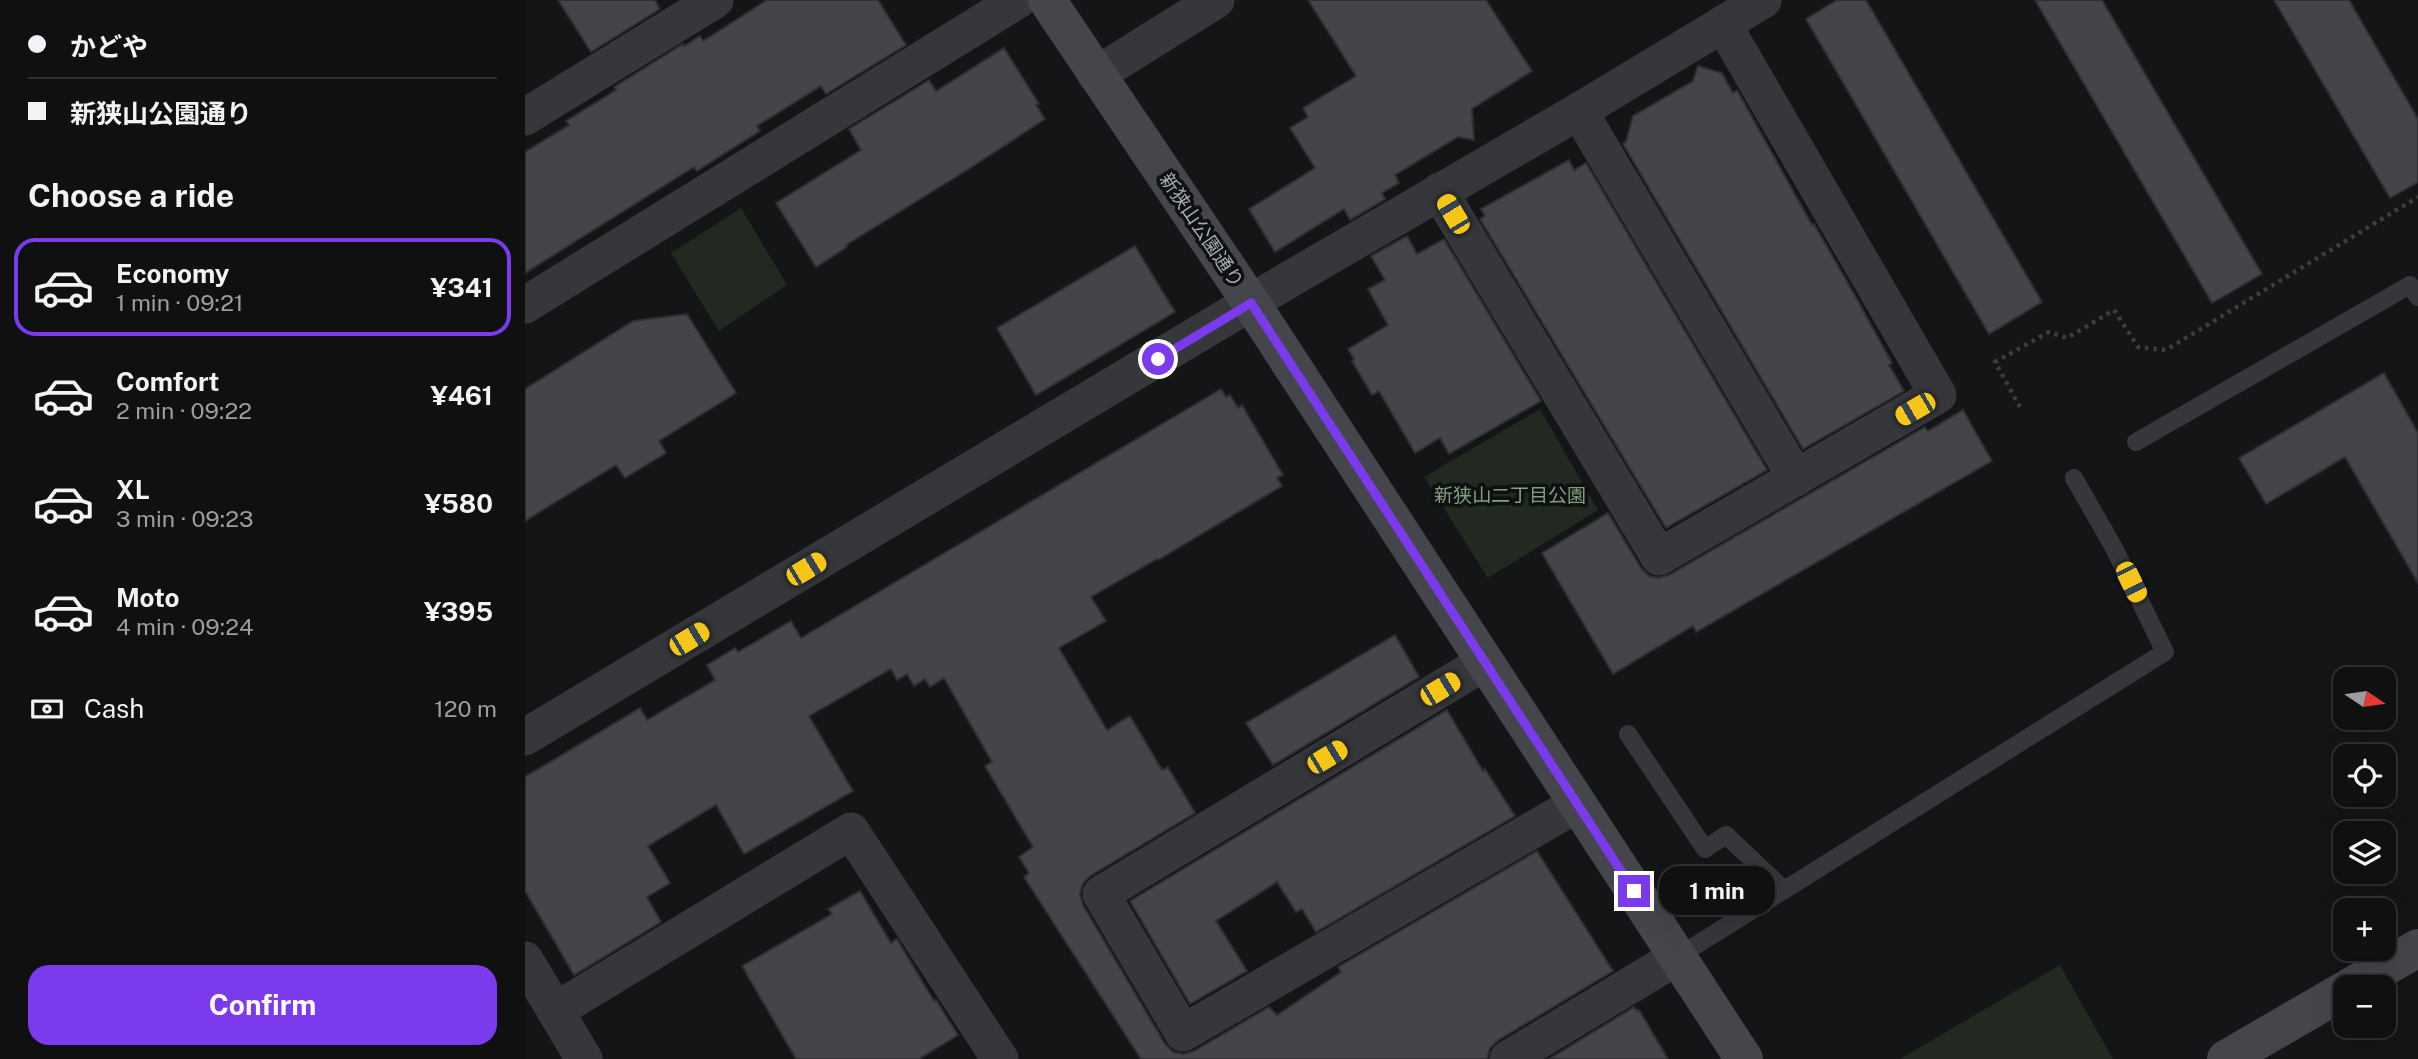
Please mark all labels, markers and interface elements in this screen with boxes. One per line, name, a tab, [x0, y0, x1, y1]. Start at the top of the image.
text: かどや	[70, 31, 148, 62]
text: 新狭山公園通り	[70, 98, 252, 129]
street label: 新狭山公園通り	[1156, 169, 1248, 291]
text: Choose a ride	[28, 177, 234, 214]
car	[1434, 191, 1473, 237]
icon: car	[32, 256, 95, 319]
text: Economy	[116, 258, 229, 289]
text: ¥341	[430, 272, 493, 303]
text: 1 min · 09:21	[116, 289, 243, 316]
route start	[1142, 343, 1174, 375]
icon: car	[32, 364, 95, 427]
text: Comfort	[116, 366, 219, 397]
text: ¥461	[431, 380, 493, 411]
car	[1892, 389, 1939, 429]
text: 2 min · 09:22	[116, 397, 252, 424]
icon: car	[32, 472, 95, 535]
text: XL	[116, 474, 150, 505]
park label: 新狭山二丁目公園	[1434, 484, 1586, 506]
text: ¥580	[424, 488, 493, 519]
text: 3 min · 09:23	[116, 505, 254, 532]
car	[783, 549, 830, 589]
car	[2113, 559, 2150, 605]
icon: car	[32, 580, 95, 643]
text: Moto	[116, 582, 179, 613]
text: ¥395	[424, 596, 493, 627]
text: 4 min · 09:24	[116, 613, 253, 640]
car	[666, 619, 713, 659]
north arrow	[2333, 667, 2396, 730]
map controls	[2333, 667, 2396, 1038]
car	[1417, 669, 1464, 709]
icon: cash	[28, 690, 66, 728]
text: Cash	[84, 693, 144, 724]
text: 120 m	[434, 695, 497, 722]
car	[1304, 737, 1351, 777]
button: locate	[2333, 744, 2396, 807]
button: layers	[2333, 821, 2396, 884]
callout: 1 min	[1659, 866, 1774, 916]
route end	[1618, 875, 1650, 907]
text: 1 min	[1689, 877, 1745, 904]
button: +	[2333, 898, 2396, 961]
button: Confirm	[28, 965, 497, 1045]
button: −	[2333, 975, 2396, 1038]

